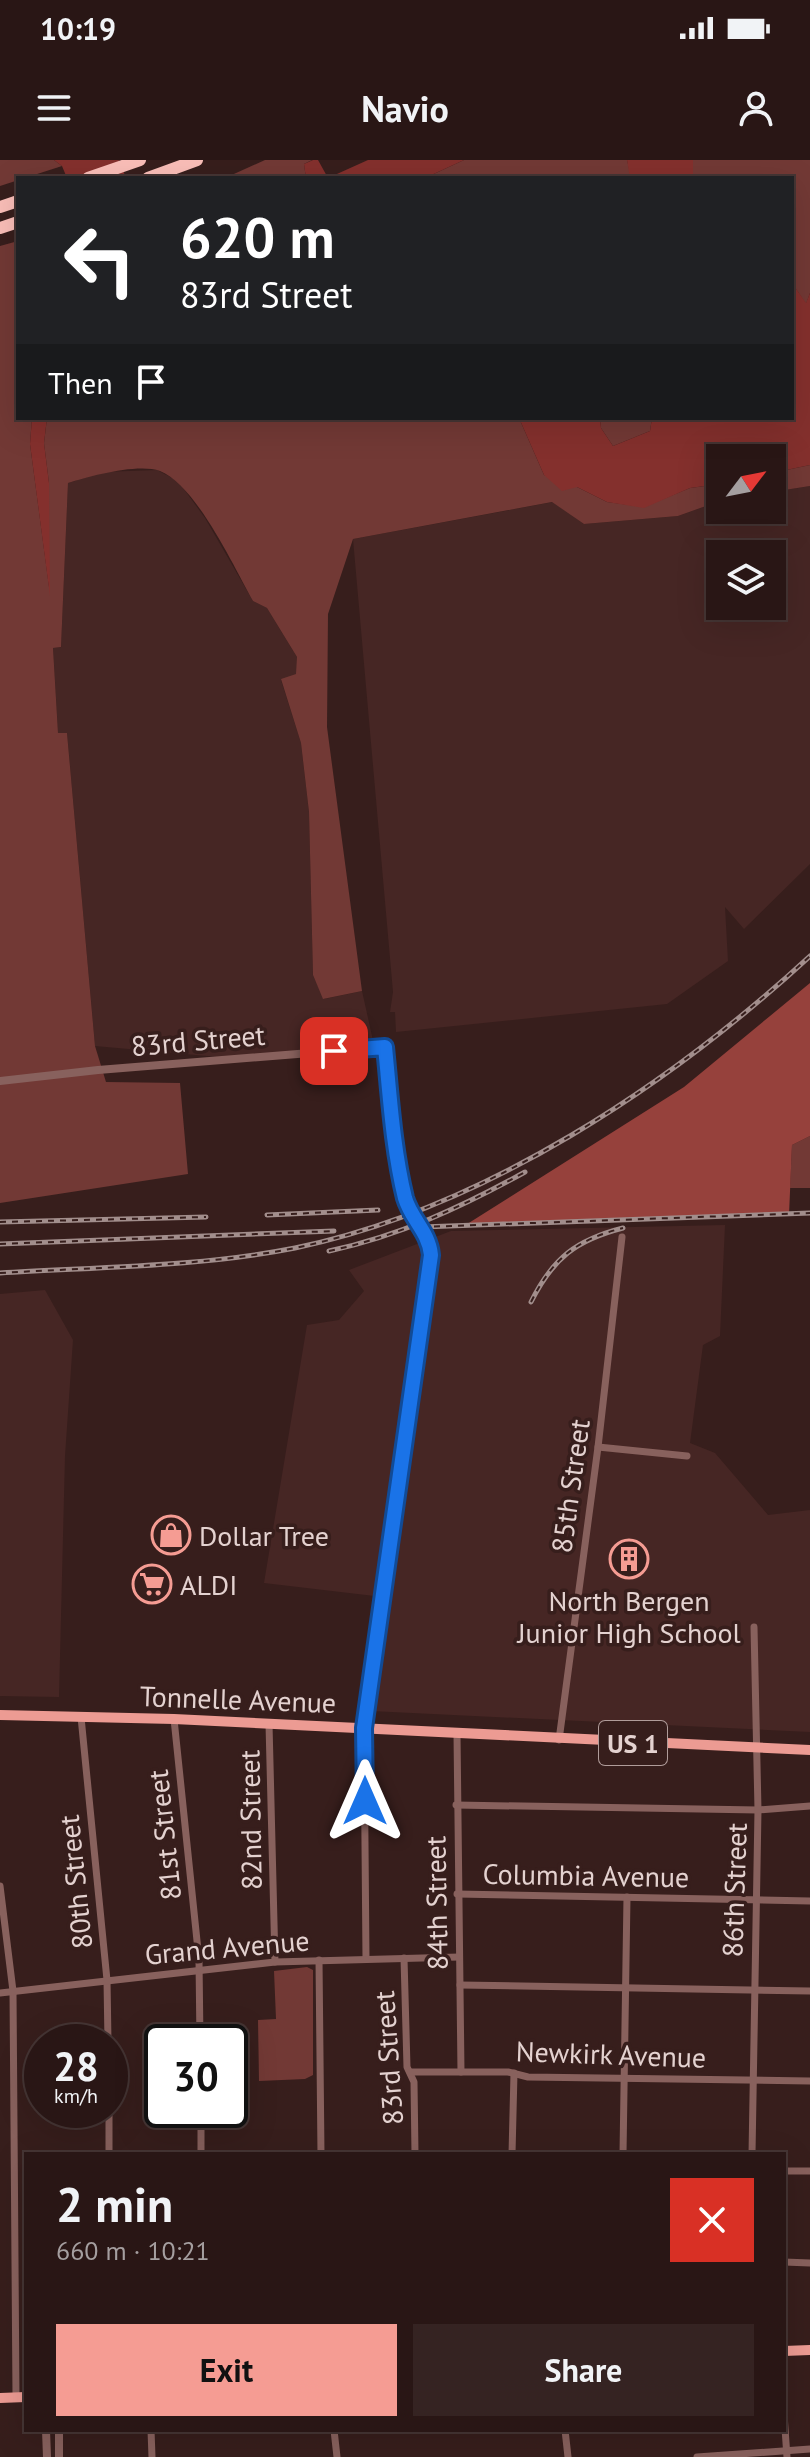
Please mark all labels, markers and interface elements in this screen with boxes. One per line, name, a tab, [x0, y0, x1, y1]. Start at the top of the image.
text: 10:19	[40, 9, 116, 48]
text: Navio	[361, 85, 449, 132]
icon: menu	[32, 86, 76, 130]
icon: person	[734, 86, 778, 130]
text: 620 m	[180, 201, 335, 273]
icon: left	[48, 208, 152, 312]
text: 83rd Street	[180, 271, 352, 318]
icon: arrive	[129, 360, 173, 404]
text: Then	[48, 363, 113, 402]
north arrow	[706, 444, 786, 524]
map controls	[706, 444, 786, 620]
button: layers	[706, 540, 786, 620]
street label: 83rd Street	[130, 1016, 267, 1064]
pin	[300, 1017, 368, 1085]
icon: arrive	[312, 1029, 356, 1073]
street label: 85th Street	[542, 1416, 598, 1555]
shop icon: Dollar Tree	[150, 1514, 192, 1556]
place label: Dollar Tree	[199, 1517, 329, 1554]
building icon: North Bergen Junior High School	[608, 1538, 650, 1580]
supermarket icon: ALDI	[131, 1563, 173, 1605]
place label: ALDI	[180, 1566, 237, 1603]
place label: North Bergen Junior High School	[516, 1582, 741, 1651]
street label: Tonnelle Avenue	[139, 1677, 337, 1721]
road number: US 1	[599, 1721, 667, 1765]
street label: 82nd Street	[230, 1749, 270, 1890]
position arrow	[323, 1759, 407, 1843]
street label: 81st Street	[139, 1768, 189, 1902]
street label: 80th Street	[50, 1813, 100, 1951]
street label: 86th Street	[713, 1822, 755, 1958]
street label: 84th Street	[416, 1835, 456, 1970]
street label: Columbia Avenue	[482, 1855, 690, 1895]
street label: Grand Avenue	[143, 1921, 311, 1973]
street label: 83rd Street	[365, 1989, 411, 2126]
speed limit sign: 30	[144, 2024, 248, 2128]
street label: Newkirk Avenue	[515, 2032, 707, 2076]
text: 28	[53, 2040, 99, 2092]
text: km/h	[54, 2083, 98, 2109]
text: 2 min	[56, 2173, 173, 2235]
button: close	[670, 2178, 754, 2262]
text: 660 m · 10:21	[56, 2234, 210, 2267]
button: Exit	[56, 2324, 397, 2416]
button: Share	[413, 2324, 754, 2416]

